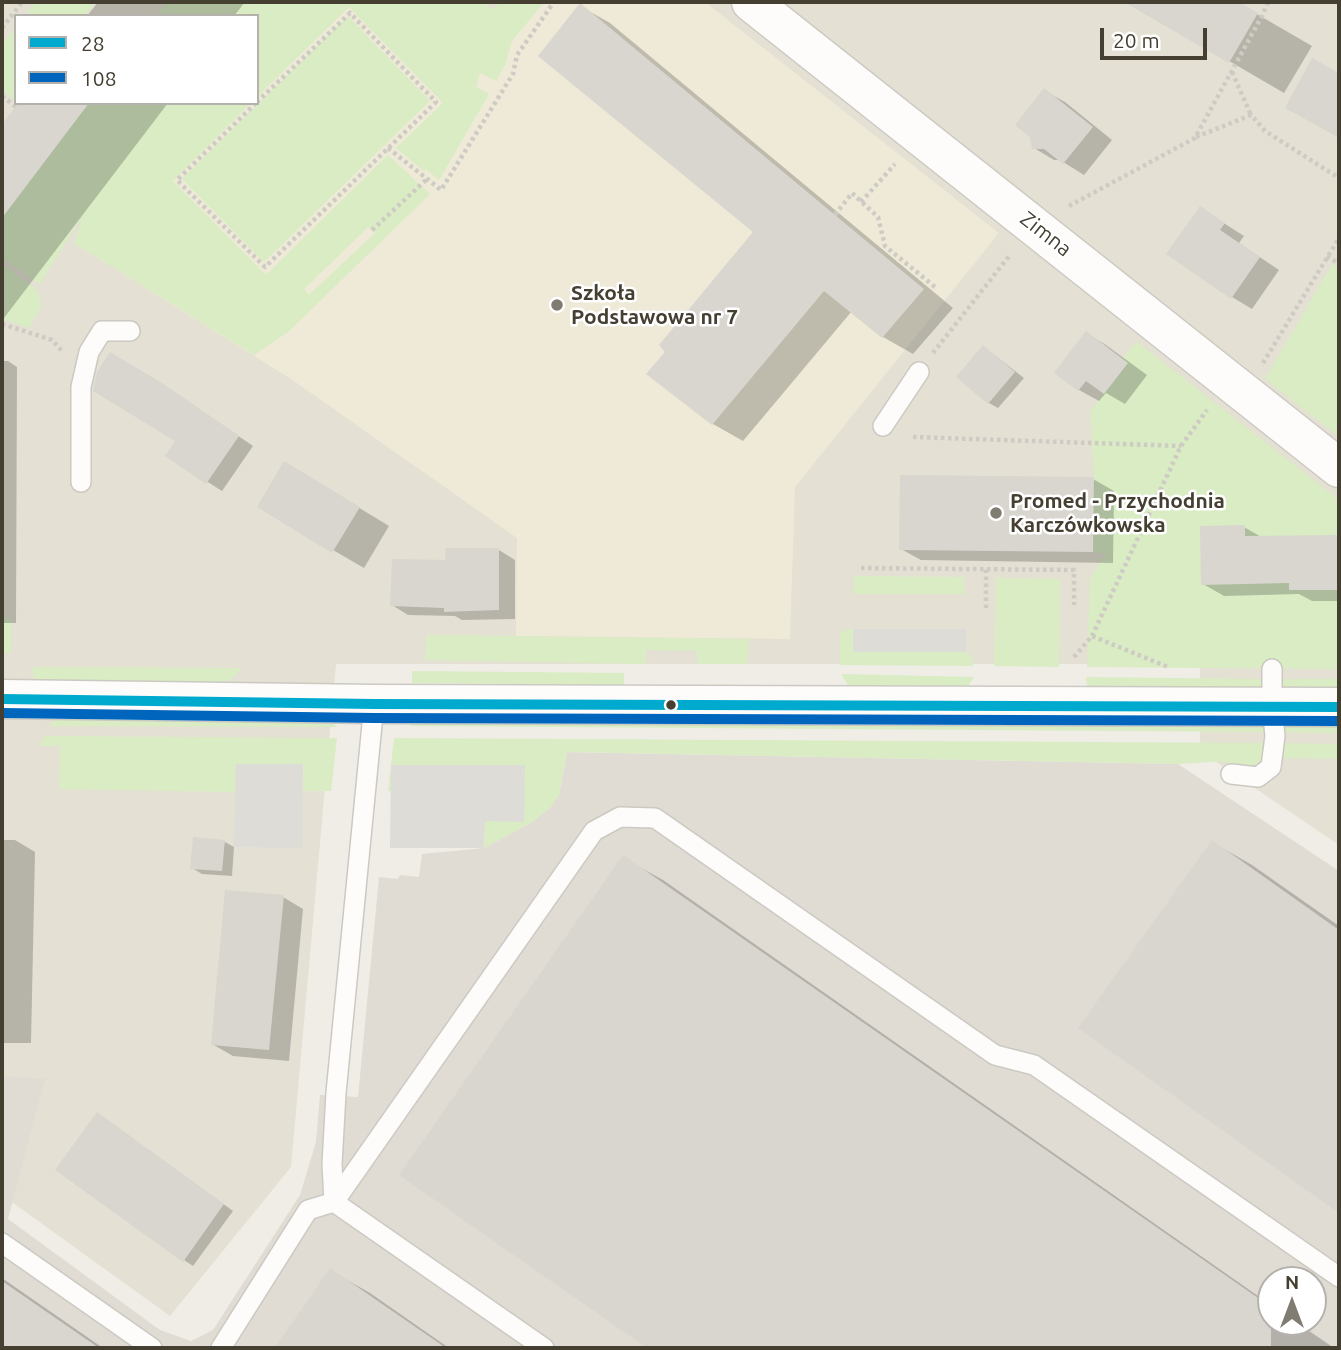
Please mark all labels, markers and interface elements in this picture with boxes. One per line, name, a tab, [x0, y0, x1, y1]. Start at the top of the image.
legend	[14, 14, 259, 105]
scale bar	[1103, 14, 1210, 58]
text: 20 m	[1113, 28, 1160, 52]
text: 28	[81, 31, 105, 55]
text: 108	[81, 66, 117, 90]
street label: Zimna	[1015, 206, 1077, 262]
place label: Szkoła Podstawowa nr 7	[571, 280, 738, 330]
marker: Szkoła Podstawowa nr 7	[549, 297, 565, 313]
place label: Promed - Przychodnia Karczówkowska	[1010, 488, 1225, 538]
marker: Promed - Przychodnia Karczówkowska	[988, 505, 1004, 521]
unlabelled marker	[664, 698, 678, 712]
north arrow	[1257, 1266, 1327, 1336]
text: N	[1285, 1271, 1299, 1293]

